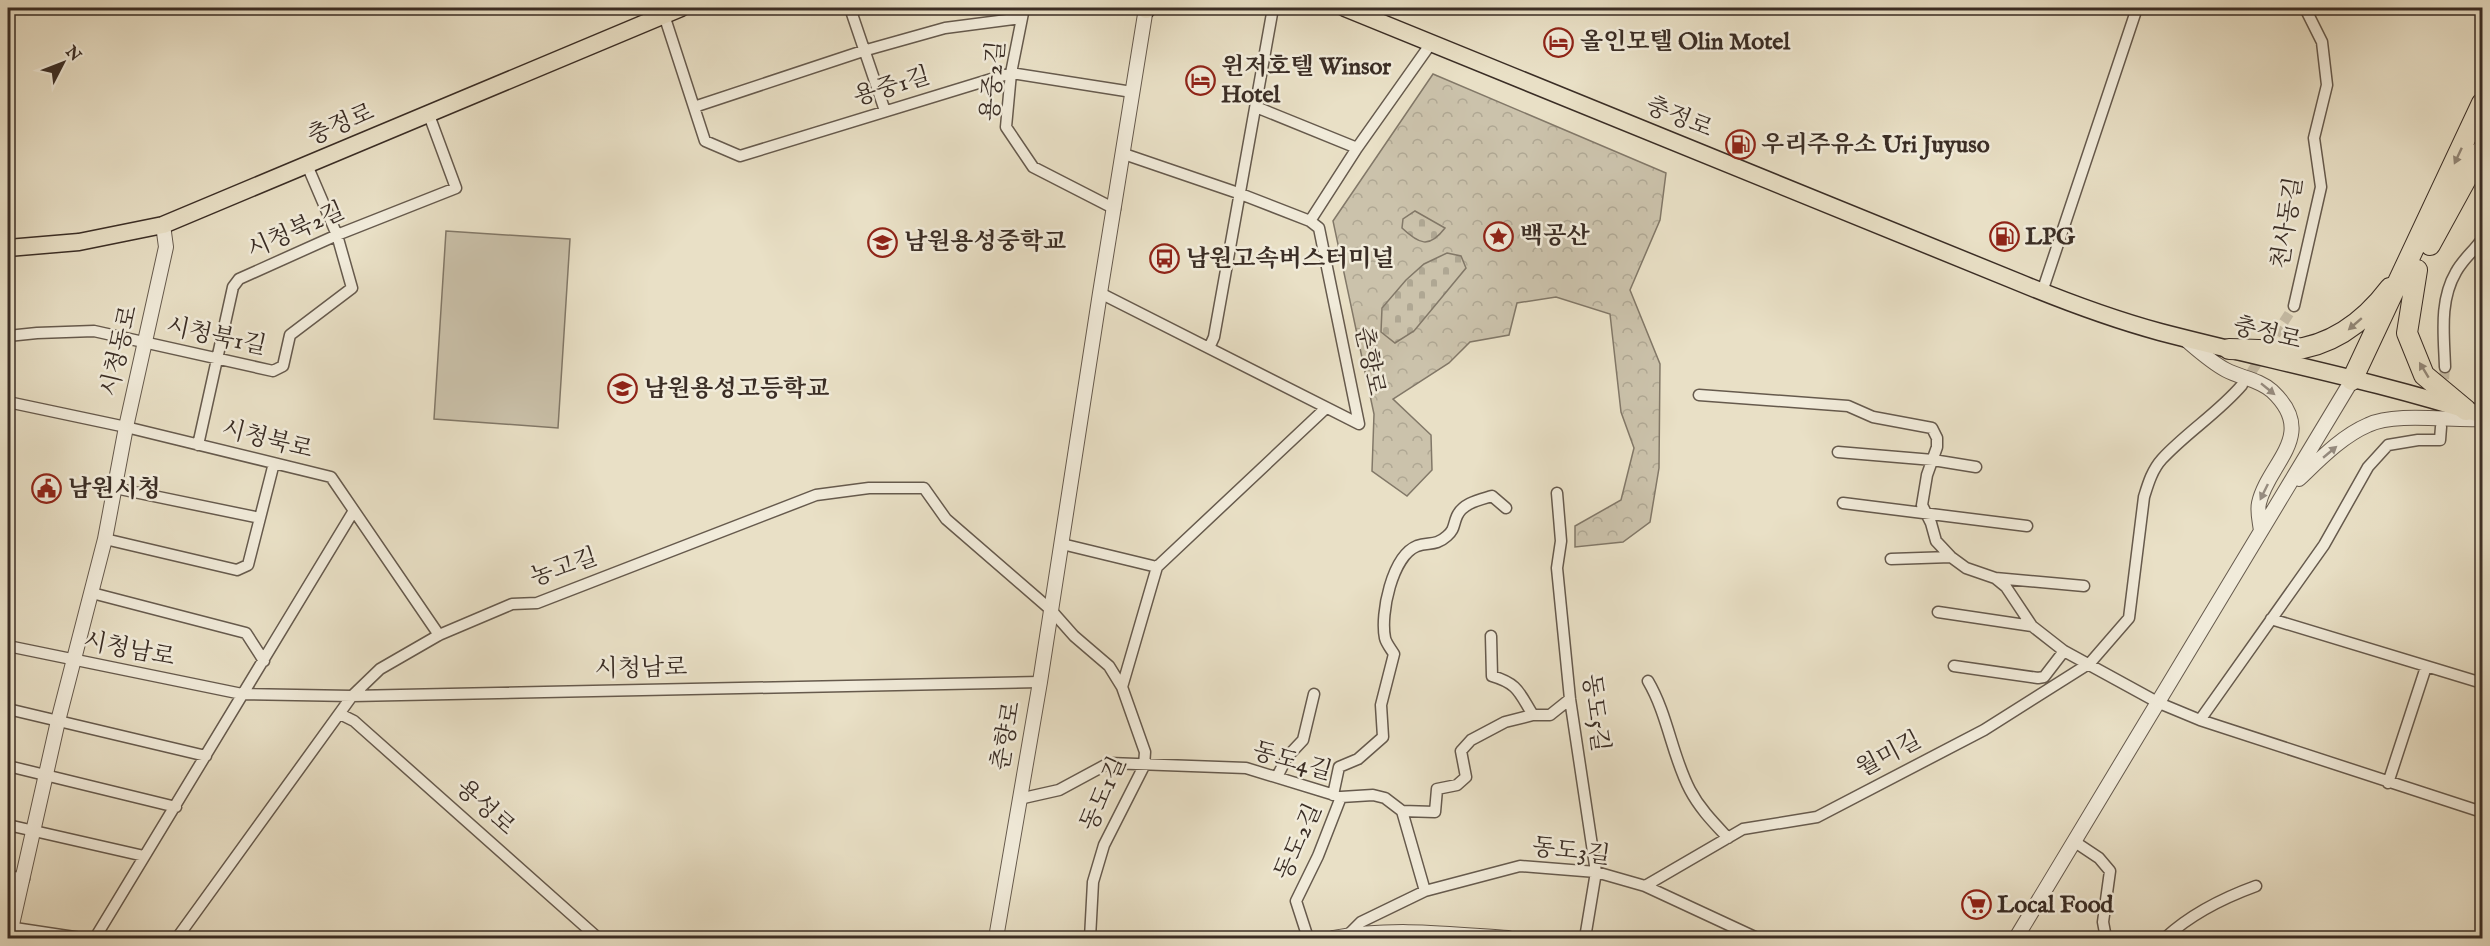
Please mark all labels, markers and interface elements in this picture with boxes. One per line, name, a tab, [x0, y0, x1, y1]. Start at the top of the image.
hotel icon: 올인모텔 Olin Motel	[1543, 26, 1575, 58]
place label: 올인모텔 Olin Motel	[1580, 27, 1790, 58]
north arrow	[33, 33, 93, 93]
street label: 용중2길	[975, 39, 1013, 123]
text: N	[60, 42, 85, 66]
place label: 윈저호텔 Winsor Hotel	[1221, 52, 1391, 111]
street label: 용중1길	[850, 61, 934, 113]
hotel icon: 윈저호텔 Winsor Hotel	[1184, 65, 1216, 97]
street label: 충정로	[1641, 91, 1717, 145]
street label: 충정로	[303, 97, 379, 153]
fuel station icon: 우리주유소 Uri Juyuso	[1724, 129, 1756, 161]
place label: 우리주유소 Uri Juyuso	[1761, 130, 1990, 161]
one-way arrow	[2453, 148, 2463, 166]
street label: 천사동길	[2265, 175, 2311, 271]
street label: 시청북2길	[242, 196, 350, 266]
place icon: 백공산	[1483, 220, 1515, 252]
place label: 백공산	[1520, 221, 1590, 252]
fuel station icon: LPG	[1988, 221, 2020, 253]
place label: LPG	[2025, 222, 2076, 253]
school or university icon: 남원용성중학교	[867, 226, 899, 258]
place label: 남원용성중학교	[904, 227, 1066, 258]
bus stop icon: 남원고속버스터미널	[1149, 243, 1181, 275]
place label: 남원고속버스터미널	[1186, 244, 1395, 275]
street label: 시청동로	[94, 302, 146, 400]
street label: 시청북1길	[163, 311, 269, 363]
street label: 충정로	[2230, 311, 2304, 357]
one-way arrow	[2348, 317, 2363, 330]
street label: 춘향로	[1347, 324, 1391, 398]
one-way arrow	[2418, 362, 2429, 378]
school or university icon: 남원용성고등학교	[607, 373, 639, 405]
place label: 남원용성고등학교	[644, 374, 829, 405]
one-way arrow	[2260, 383, 2276, 395]
street label: 시청북로	[218, 414, 316, 466]
one-way arrow	[2322, 446, 2337, 459]
public building icon: 남원시청	[31, 473, 63, 505]
place label: 남원시청	[68, 474, 161, 505]
one-way arrow	[2260, 483, 2269, 500]
street label: 농고길	[526, 542, 602, 594]
street label: 시청남로	[81, 626, 177, 674]
street label: 시청남로	[594, 653, 688, 685]
street label: 동도5길	[1575, 672, 1615, 754]
street label: 춘향로	[986, 699, 1028, 773]
street label: 월미길	[1851, 725, 1927, 785]
street label: 동도4길	[1249, 736, 1335, 788]
street label: 동도1길	[1074, 752, 1134, 836]
street label: 용성로	[449, 773, 521, 843]
street label: 동도2길	[1268, 799, 1330, 885]
street label: 동도3길	[1530, 832, 1612, 872]
supermarket icon: Local Food	[1960, 889, 1992, 921]
place label: Local Food	[1997, 890, 2115, 921]

